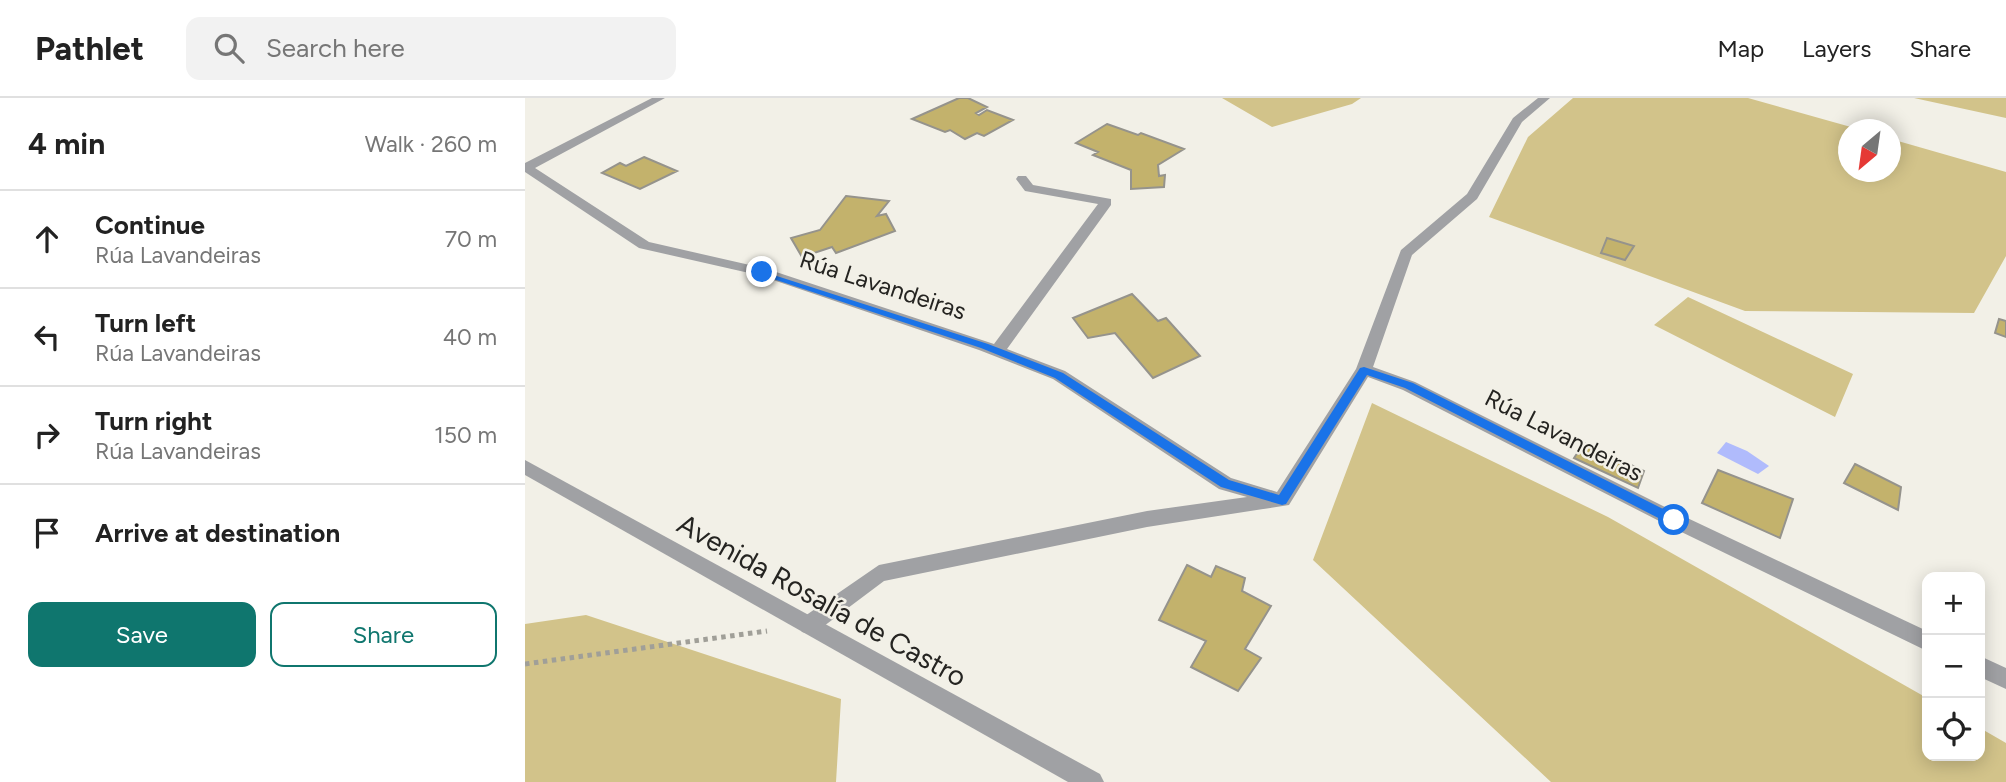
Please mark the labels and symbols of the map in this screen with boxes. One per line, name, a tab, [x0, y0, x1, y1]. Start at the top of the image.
north arrow	[1838, 119, 1901, 182]
street label: Rúa Lavandeiras	[796, 244, 970, 326]
route end	[746, 256, 777, 287]
street label: Rúa Lavandeiras	[1480, 383, 1648, 487]
route start	[1658, 504, 1689, 535]
street label: Avenida Rosalía de Castro	[672, 506, 972, 694]

